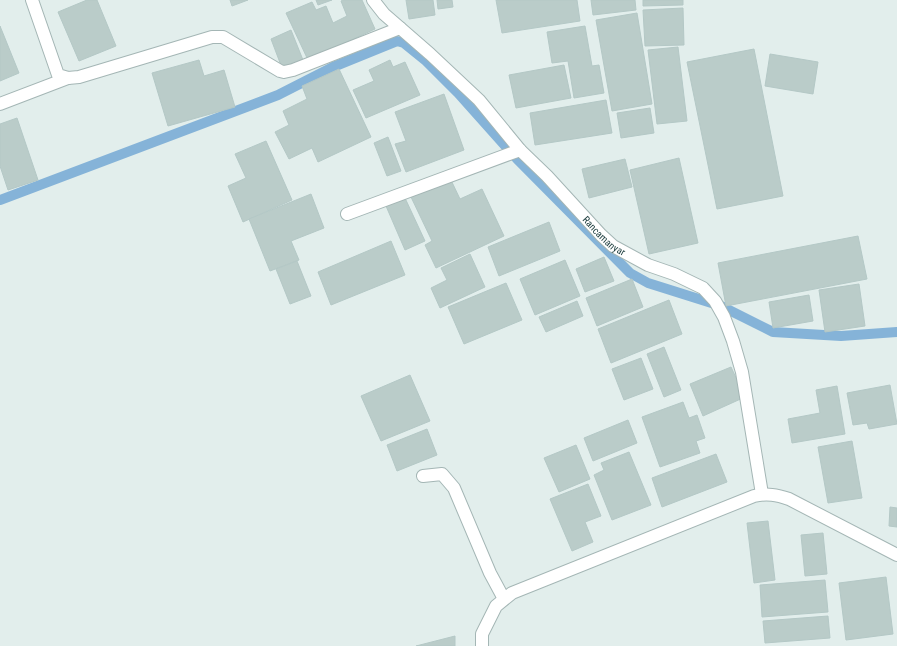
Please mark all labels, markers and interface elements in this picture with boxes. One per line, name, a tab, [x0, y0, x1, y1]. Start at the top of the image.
street label: Rancamanyar	[581, 214, 627, 257]

